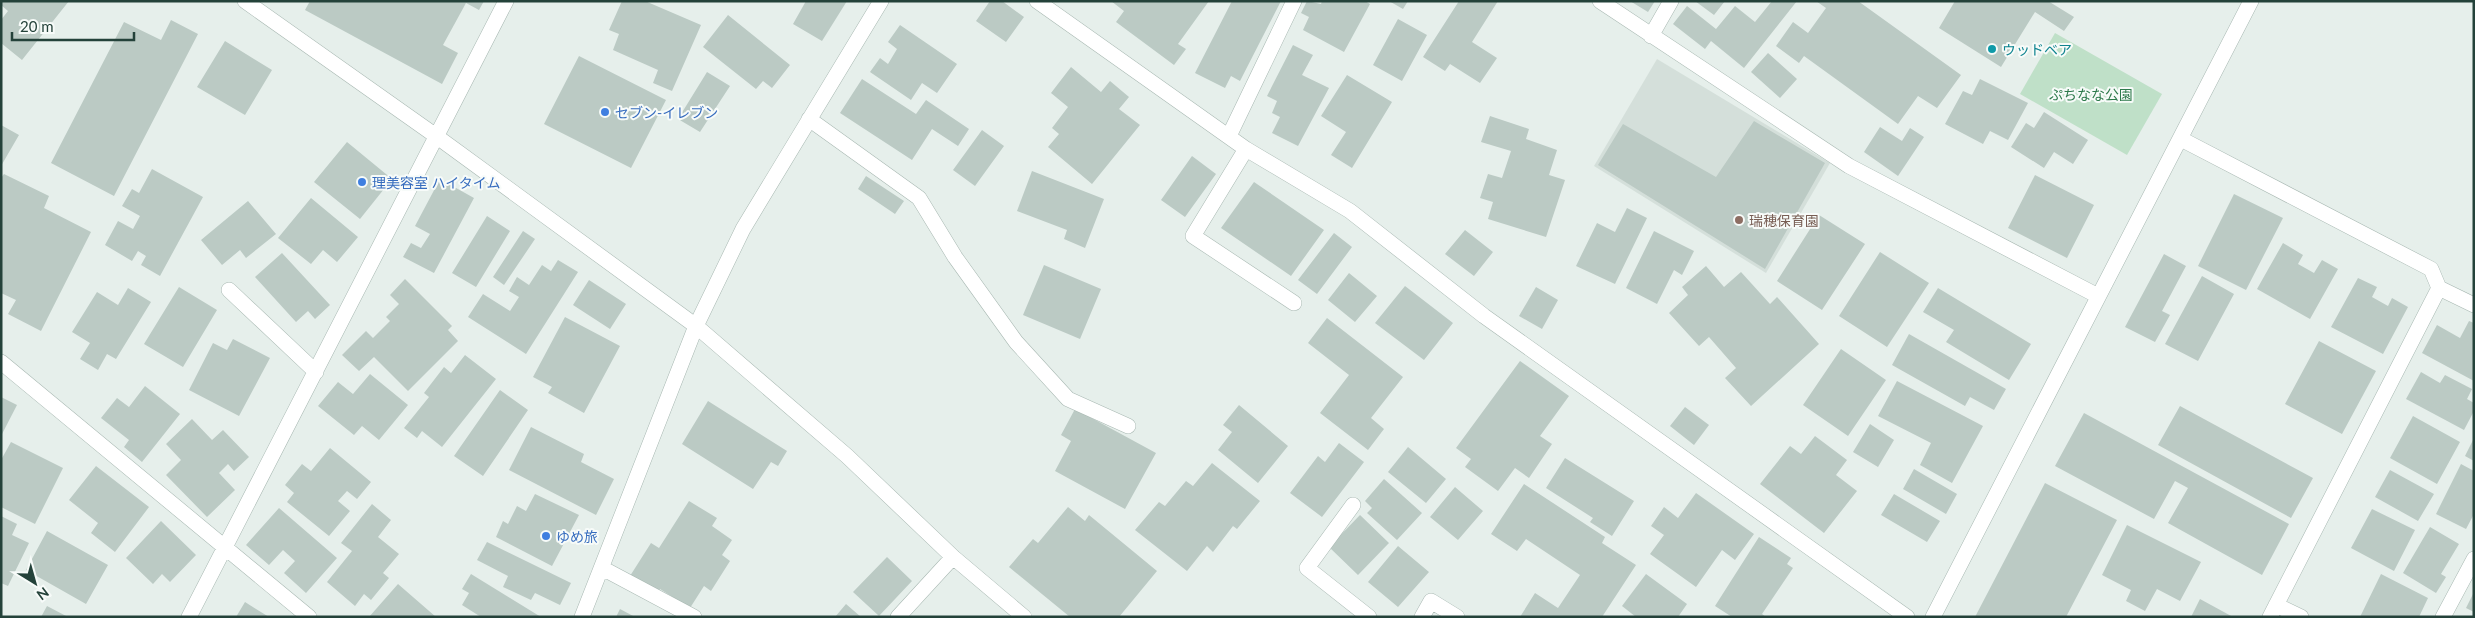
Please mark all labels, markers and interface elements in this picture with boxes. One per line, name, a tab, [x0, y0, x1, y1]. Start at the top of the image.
scale bar	[12, 10, 135, 42]
text: 20 m	[20, 17, 54, 35]
place label: ウッドベア	[2002, 41, 2072, 58]
marker: ウッドベア	[1986, 43, 1998, 55]
park label: ぷちなな公園	[2049, 86, 2133, 103]
place label: セブン-イレブン	[615, 104, 718, 121]
marker: セブン-イレブン	[599, 106, 611, 118]
place label: 理美容室 ハイタイム	[372, 174, 500, 191]
marker: 理美容室 ハイタイム	[356, 176, 368, 188]
place label: 瑞穂保育園	[1749, 212, 1819, 229]
marker: 瑞穂保育園	[1733, 214, 1745, 226]
place label: ゆめ旅	[556, 528, 598, 545]
marker: ゆめ旅	[540, 530, 552, 542]
north arrow	[10, 558, 60, 608]
text: N	[34, 584, 53, 604]

